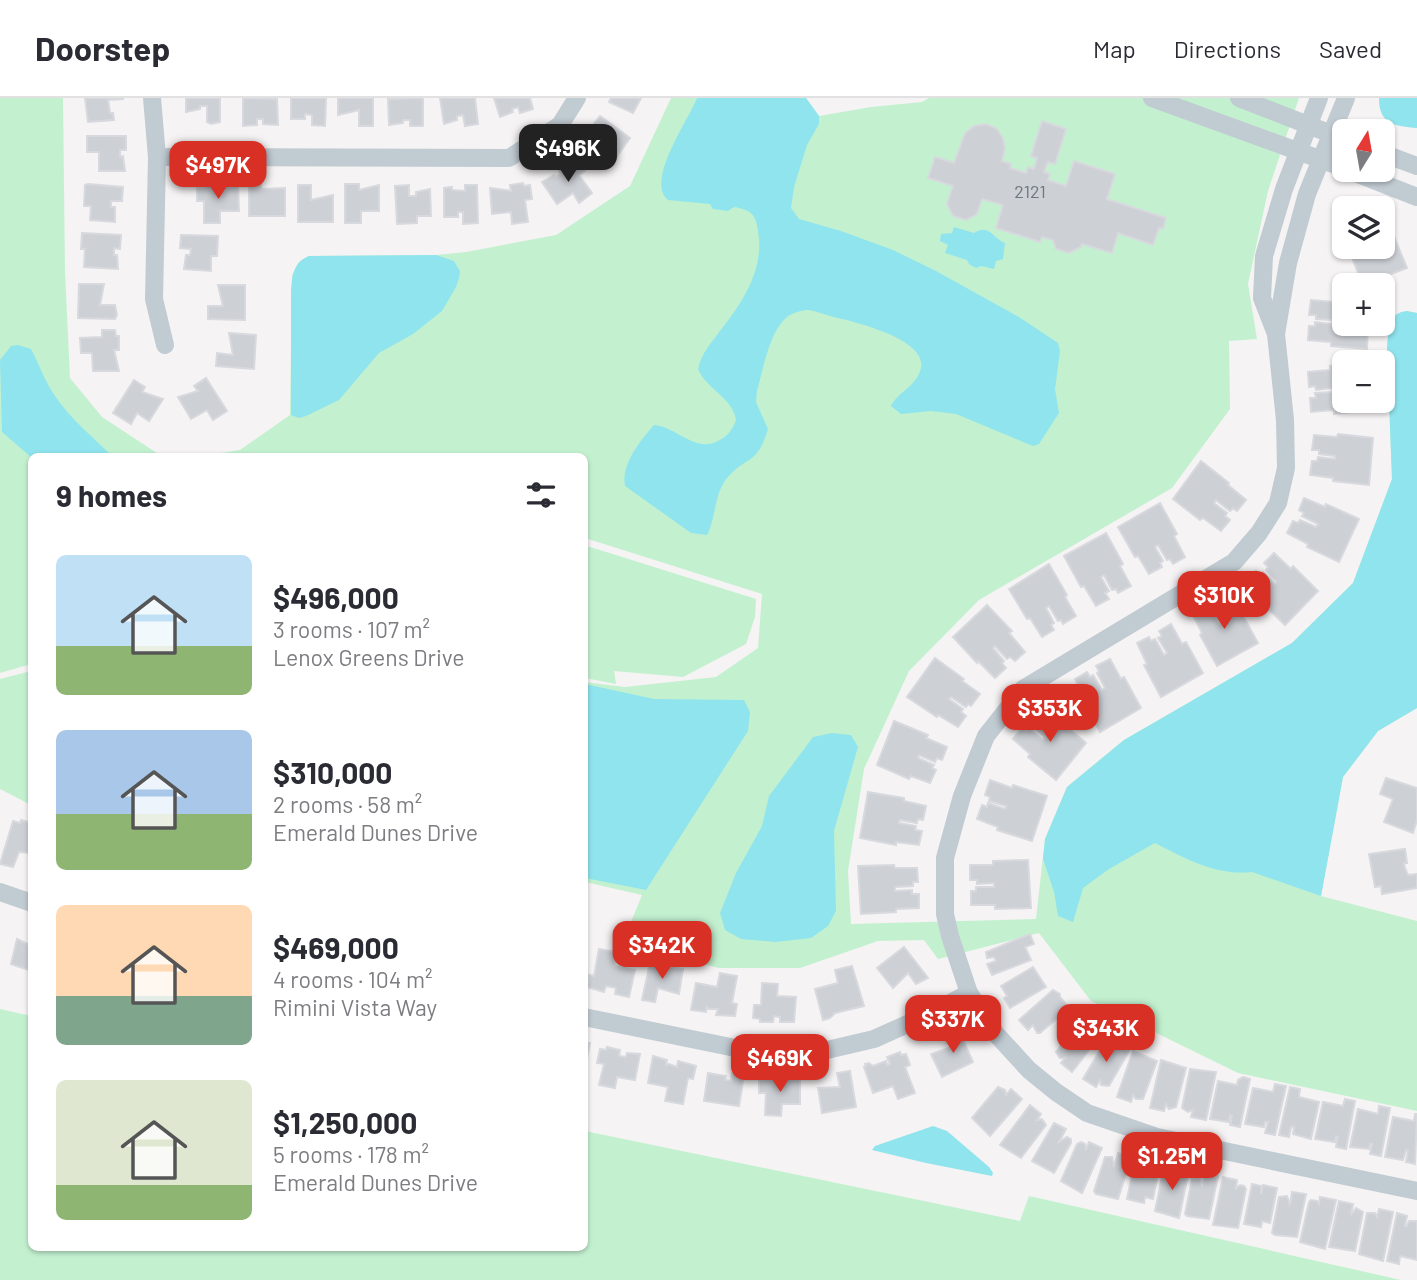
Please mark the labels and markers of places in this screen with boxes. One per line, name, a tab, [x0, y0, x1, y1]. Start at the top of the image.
pin: $496K	[519, 125, 617, 184]
pin: $497K	[169, 141, 267, 201]
pin: $310K	[1175, 572, 1273, 631]
pin: $353K	[1001, 684, 1099, 744]
pin: $342K	[613, 922, 711, 981]
pin: $337K	[904, 996, 1002, 1055]
pin: $343K	[1057, 1004, 1155, 1064]
pin: $469K	[731, 1034, 829, 1094]
pin: $1.25M	[1115, 1132, 1229, 1192]

